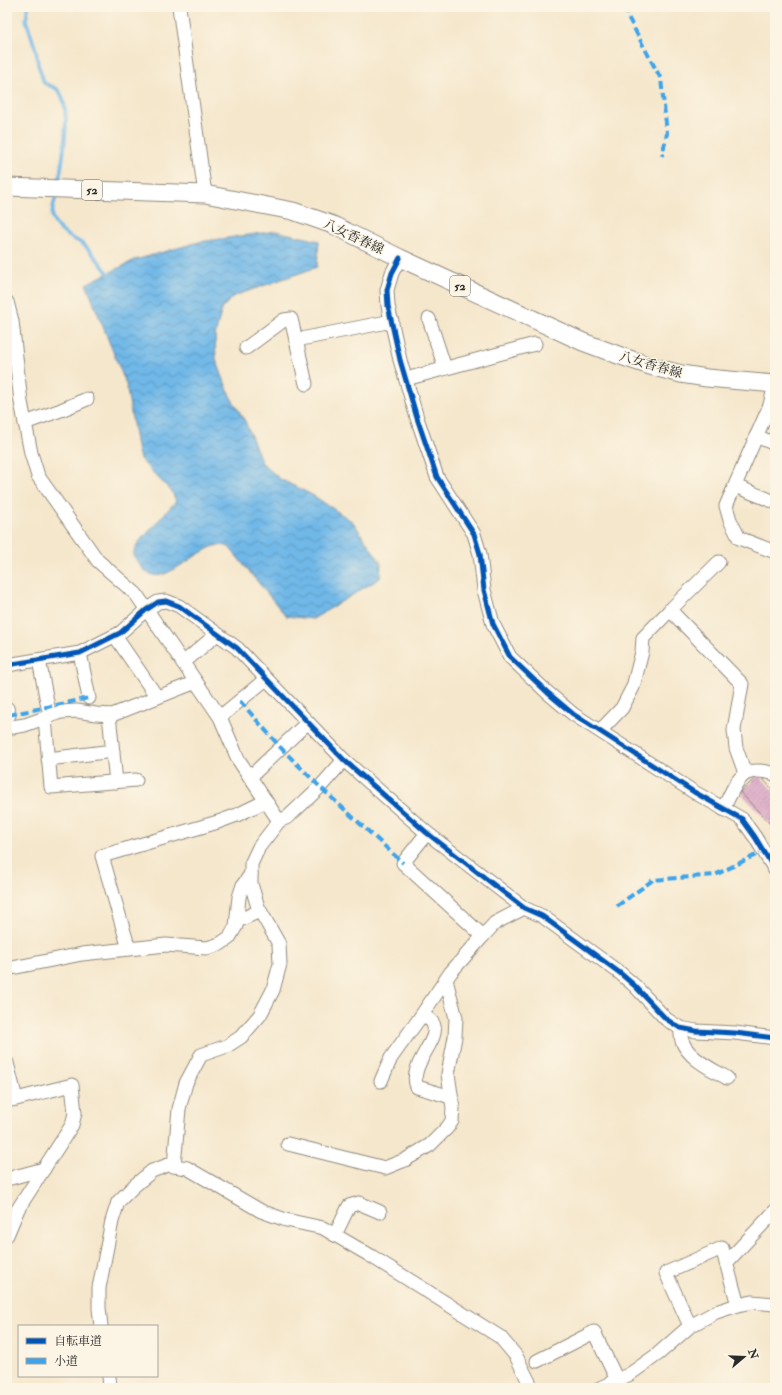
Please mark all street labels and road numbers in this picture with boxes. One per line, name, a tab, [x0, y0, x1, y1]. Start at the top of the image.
road number: 52	[82, 180, 102, 200]
street label: 八女香春線	[321, 216, 386, 258]
road number: 52	[450, 276, 470, 296]
street label: 八女香春線	[617, 348, 684, 382]

